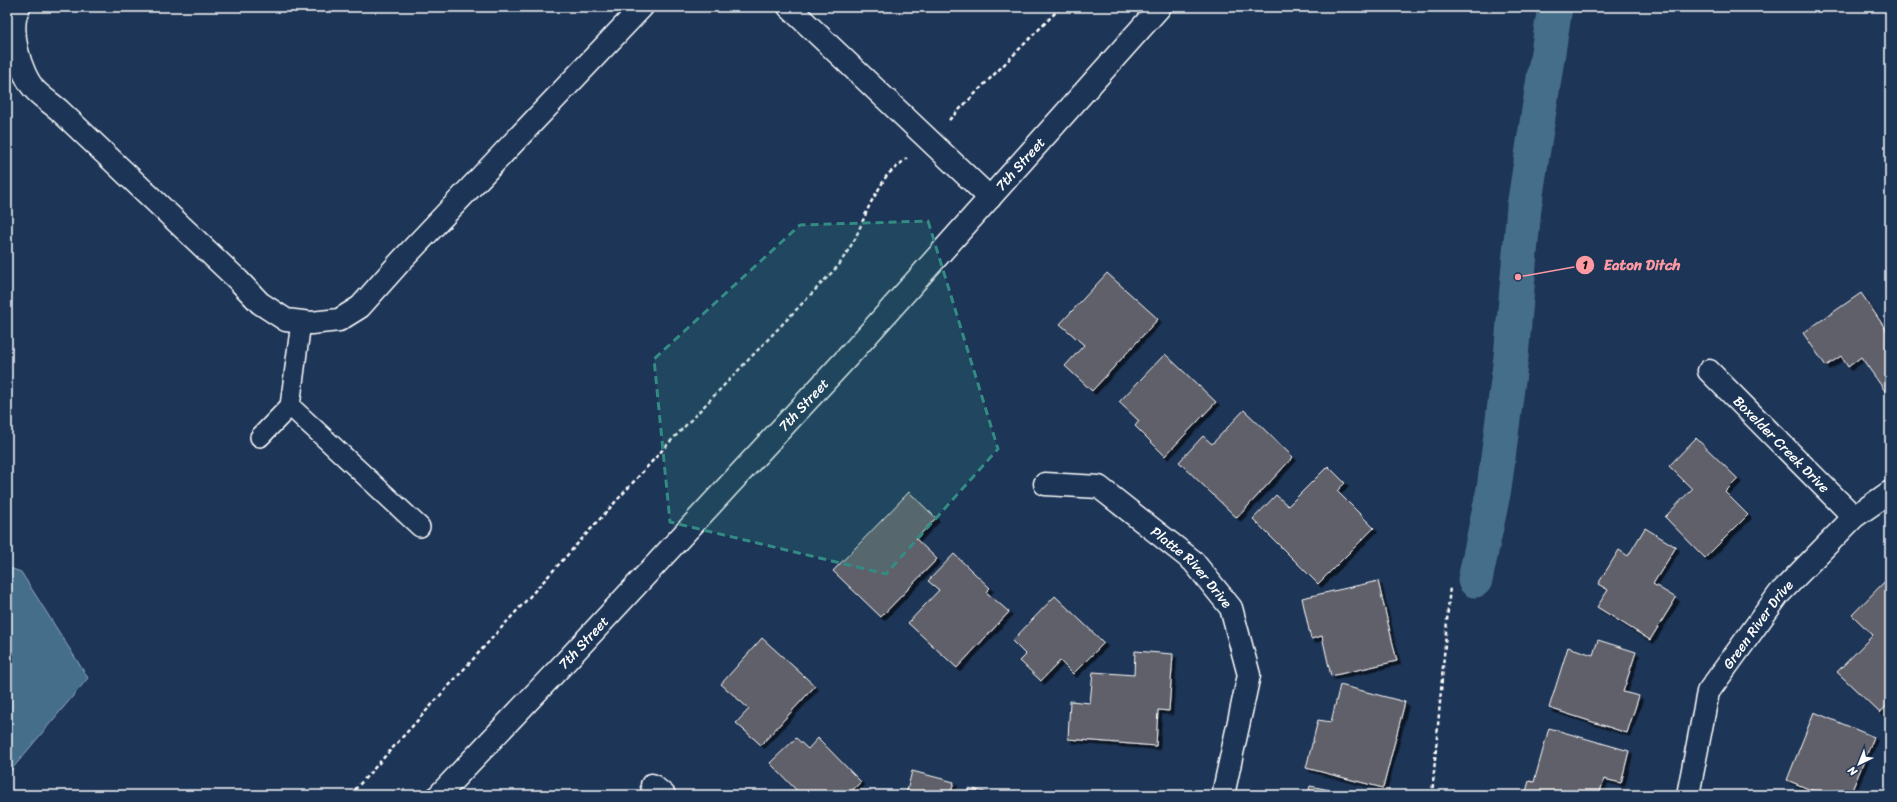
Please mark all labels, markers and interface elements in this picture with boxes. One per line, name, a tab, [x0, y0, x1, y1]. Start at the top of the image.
street label: 7th Street	[989, 131, 1051, 197]
callout: Eaton Ditch	[1575, 251, 1688, 278]
text: Eaton Ditch	[1604, 252, 1680, 278]
text: 1	[1582, 254, 1588, 276]
street label: 7th Street	[772, 372, 835, 437]
street label: Boxelder Creek Drive	[1727, 389, 1836, 499]
street label: Platte River Drive	[1145, 520, 1239, 614]
street label: Green River Drive	[1716, 573, 1800, 675]
street label: 7th Street	[552, 610, 615, 675]
north arrow	[1839, 744, 1879, 784]
text: N	[1843, 761, 1863, 781]

